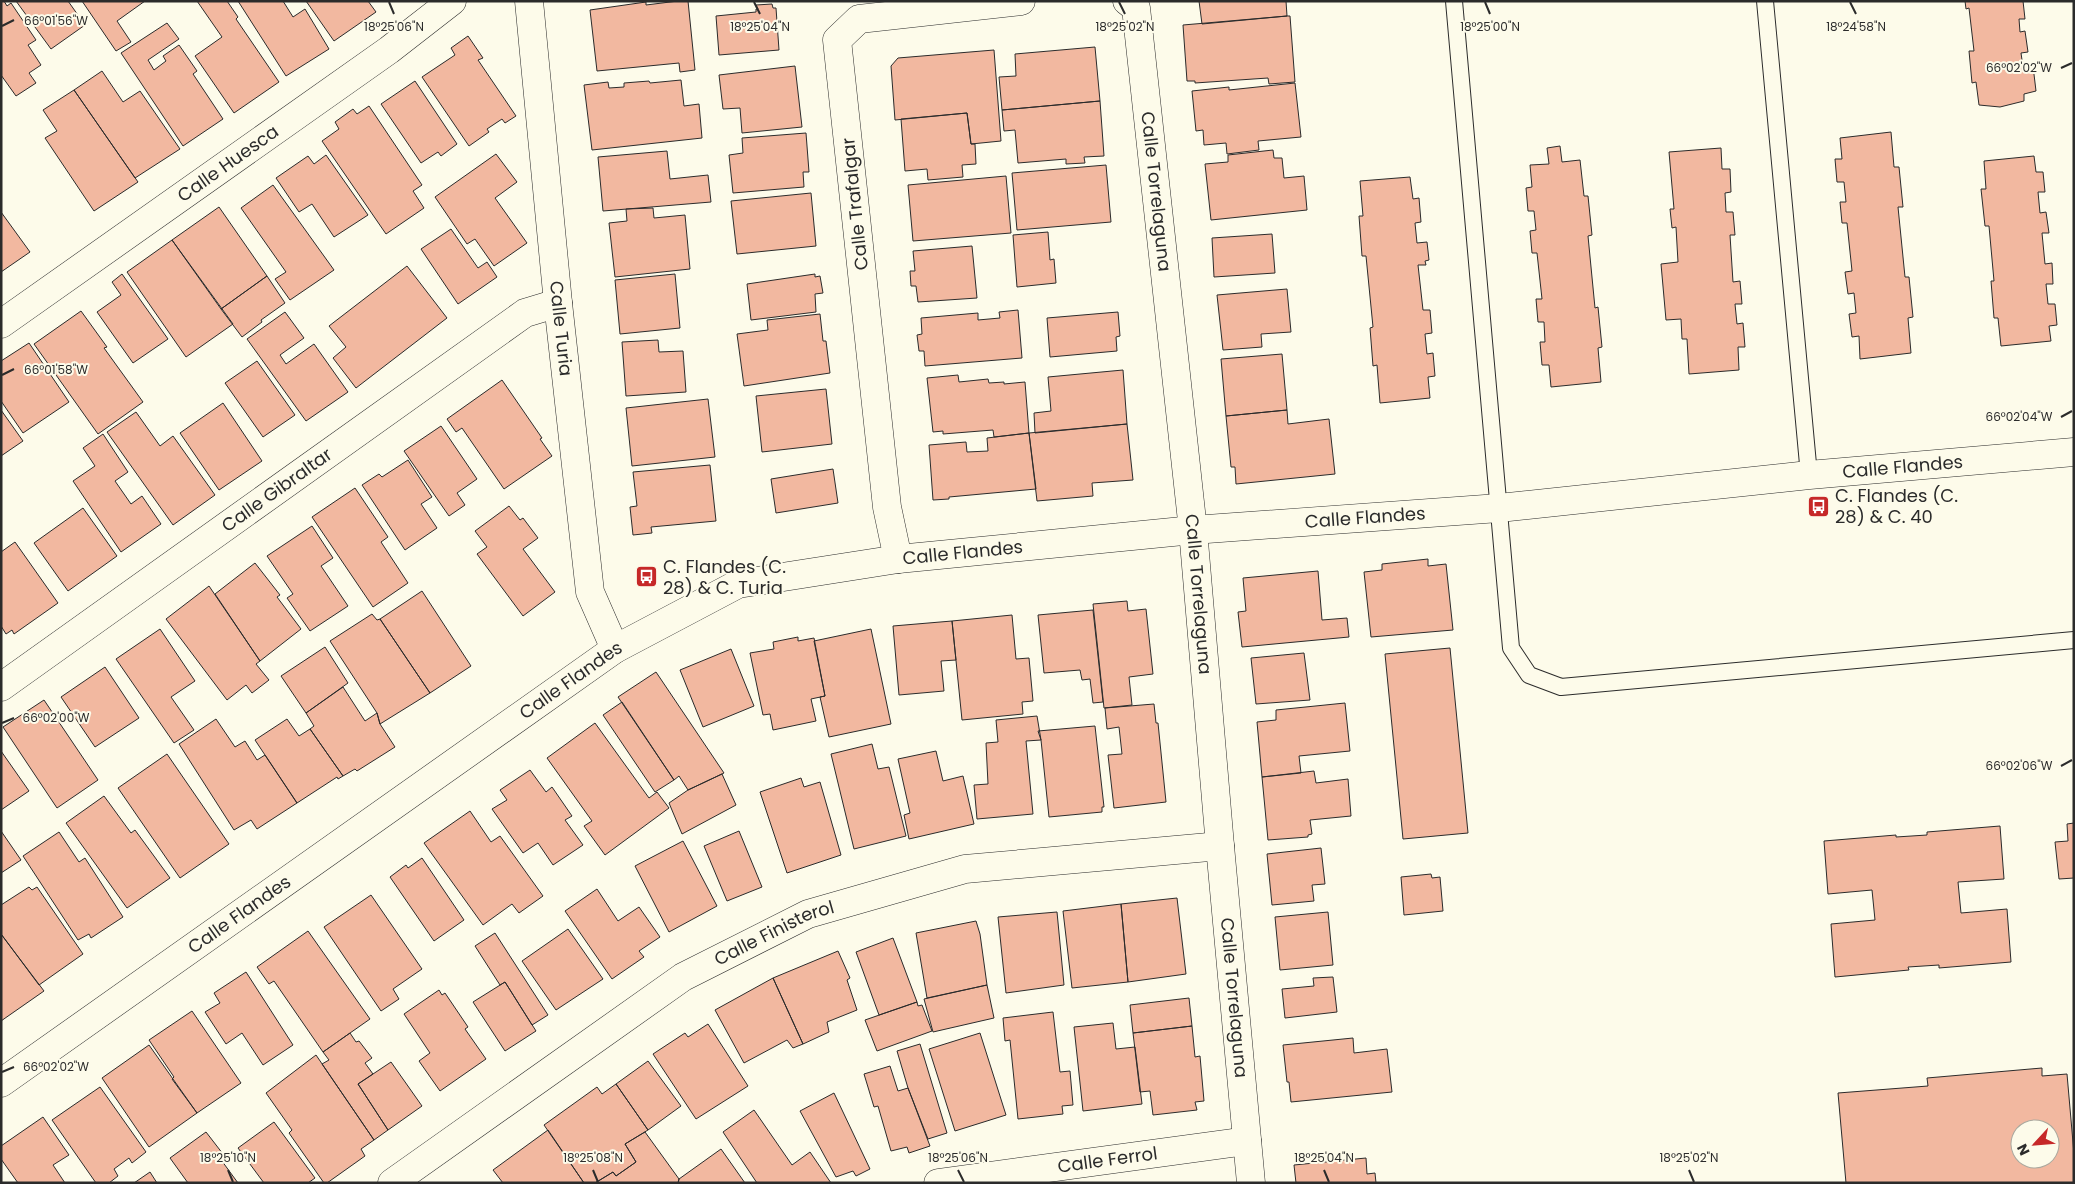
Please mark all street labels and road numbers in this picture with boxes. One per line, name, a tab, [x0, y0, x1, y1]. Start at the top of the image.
street label: Calle Torrelaguna	[1135, 110, 1178, 273]
street label: Calle Huesca	[172, 119, 283, 208]
street label: Calle Trafalgar	[835, 136, 874, 272]
street label: Calle Turia	[544, 280, 579, 377]
street label: Calle Gibraltar	[216, 441, 337, 538]
street label: Calle Flandes	[1841, 449, 1964, 484]
street label: Calle Flandes	[1304, 500, 1426, 534]
street label: Calle Torrelaguna	[1179, 513, 1218, 675]
street label: Calle Flandes	[901, 534, 1024, 570]
street label: Calle Flandes	[514, 634, 626, 725]
street label: Calle Flandes	[183, 869, 296, 959]
street label: Calle Finisterol	[710, 894, 837, 971]
street label: Calle Torrelaguna	[1215, 916, 1254, 1079]
street label: Calle Ferrol	[1056, 1140, 1159, 1179]

